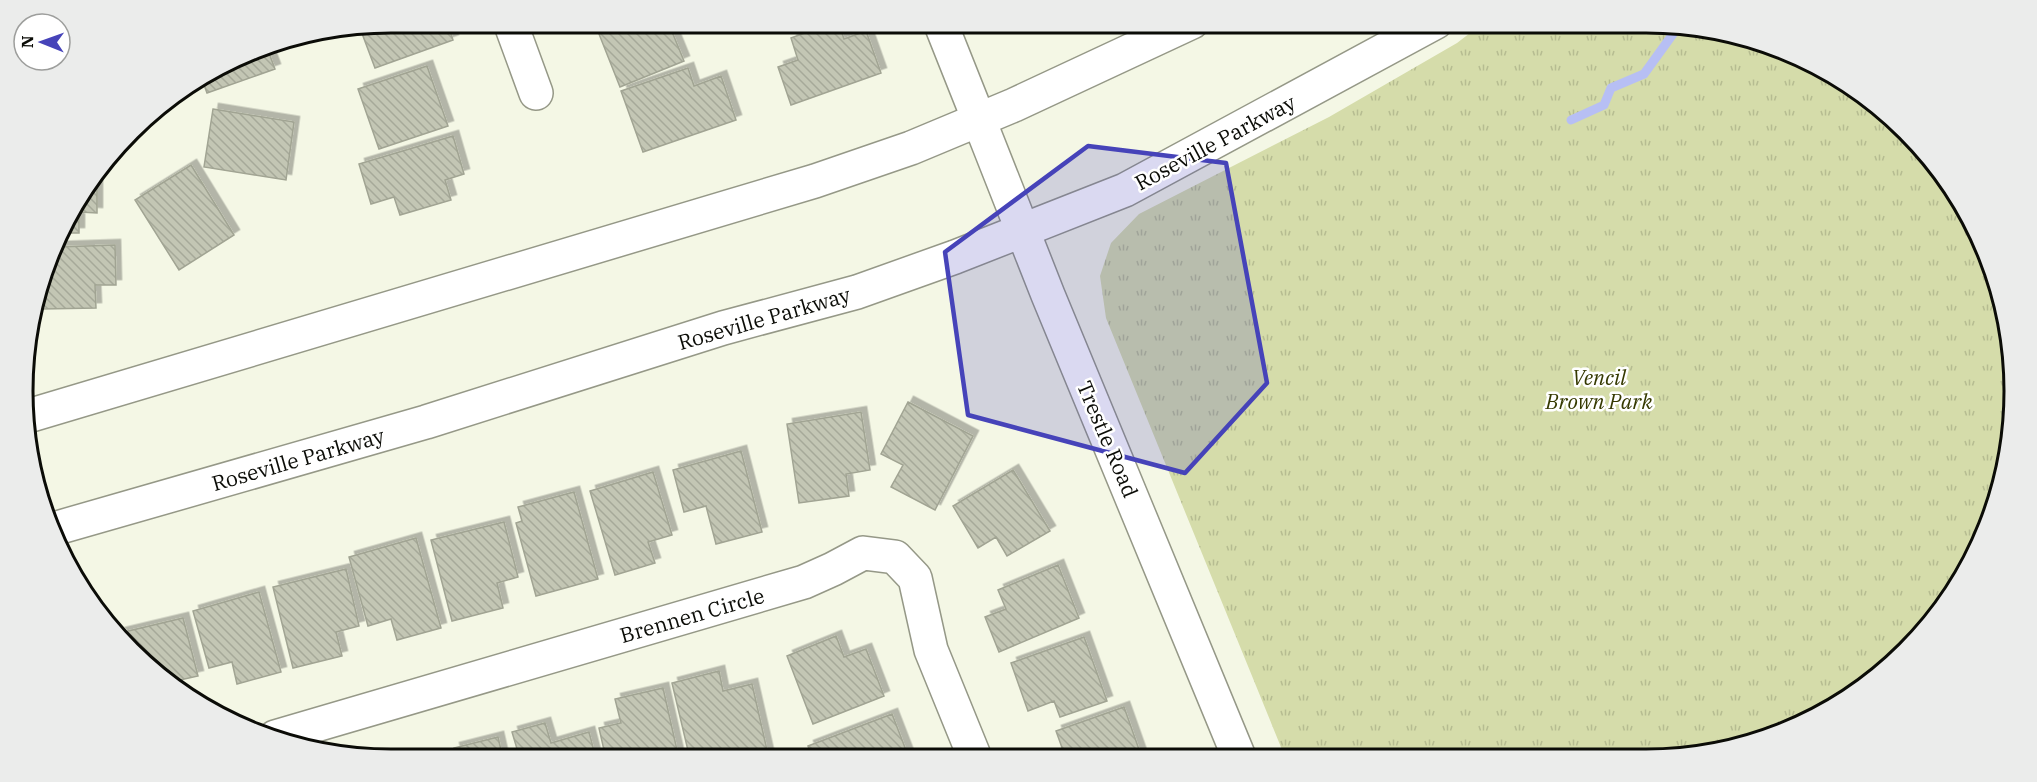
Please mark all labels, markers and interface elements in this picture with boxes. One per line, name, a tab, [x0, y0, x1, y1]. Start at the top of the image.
north arrow	[12, 12, 72, 72]
text: N	[17, 35, 37, 48]
street label: Roseville Parkway	[1130, 87, 1301, 196]
street label: Roseville Parkway	[675, 280, 854, 356]
park label: Vencil Brown Park	[1544, 363, 1653, 415]
street label: Trestle Road	[1071, 376, 1145, 502]
street label: Roseville Parkway	[209, 421, 388, 497]
street label: Brennen Circle	[617, 581, 767, 649]

